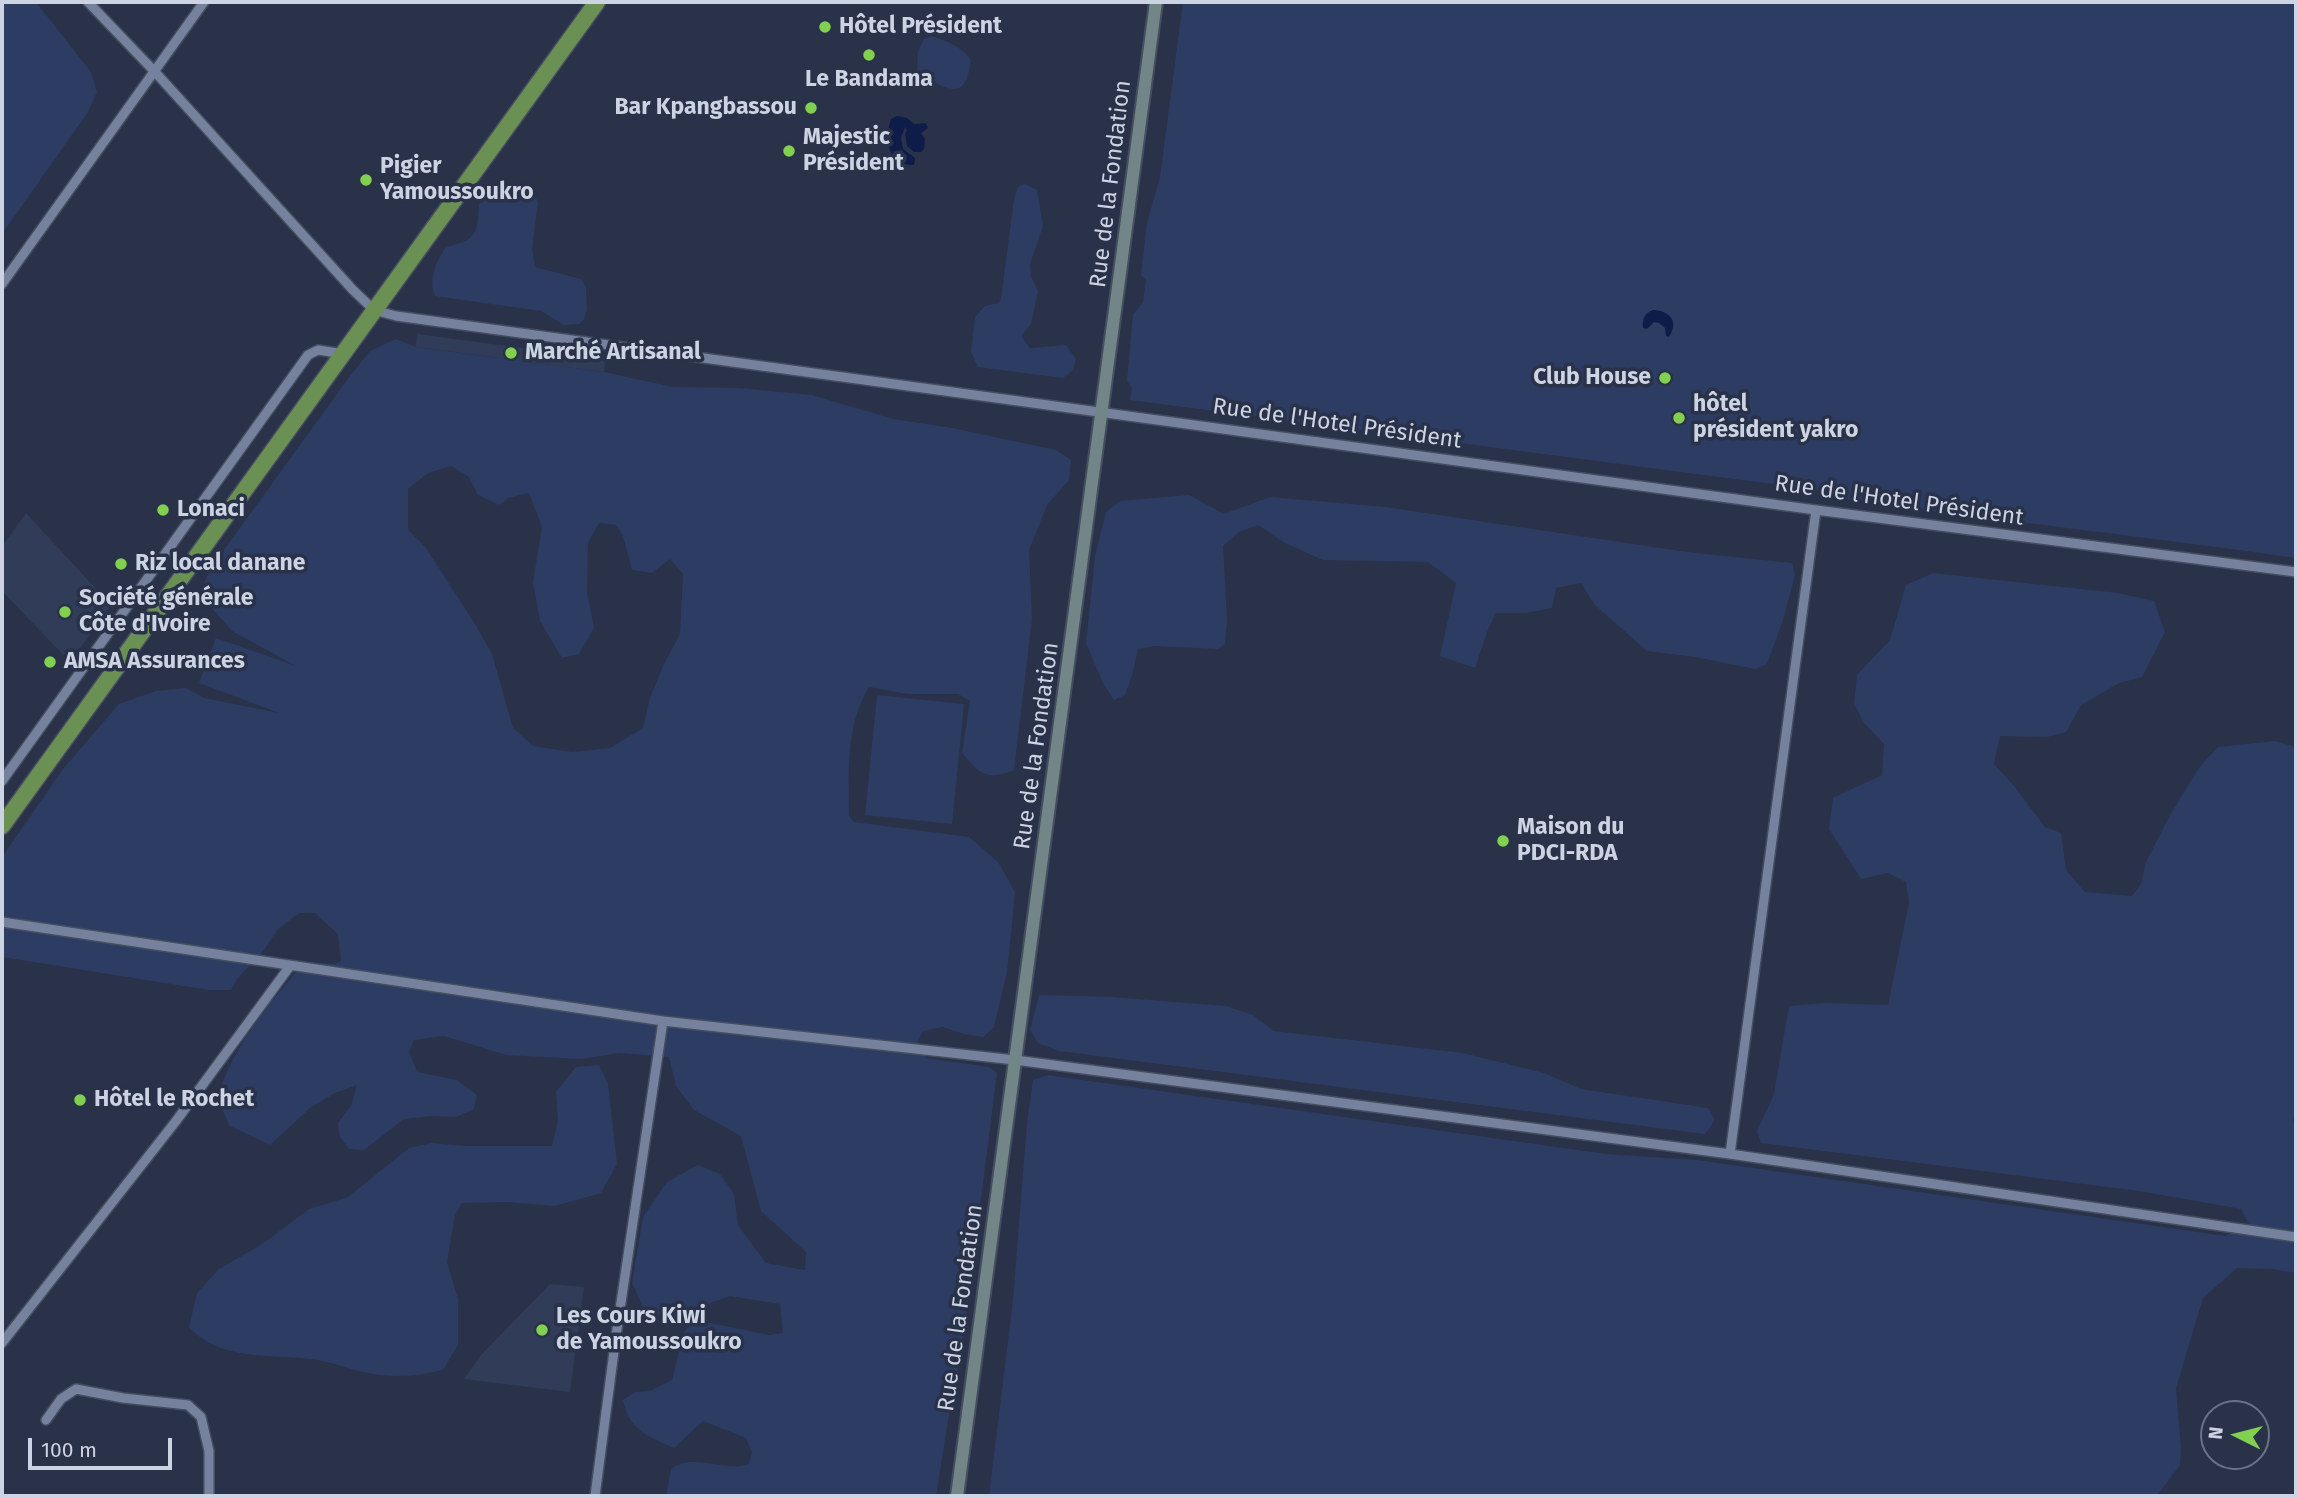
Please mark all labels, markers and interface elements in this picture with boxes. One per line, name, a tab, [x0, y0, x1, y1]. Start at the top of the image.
place label: Hôtel Président	[839, 13, 1002, 41]
marker: Hôtel Président	[817, 19, 833, 35]
marker: Le Bandama	[861, 47, 877, 63]
place label: Le Bandama	[805, 66, 933, 94]
street label: Rue de la Fondation	[1085, 79, 1137, 289]
place label: Bar Kpangbassou	[614, 94, 797, 122]
marker: Bar Kpangbassou	[803, 100, 819, 116]
place label: Majestic Président	[803, 124, 904, 178]
marker: Majestic Président	[781, 143, 797, 159]
place label: Pigier Yamoussoukro	[380, 153, 534, 207]
marker: Pigier Yamoussoukro	[358, 172, 374, 188]
place label: Marché Artisanal	[525, 339, 701, 367]
marker: Marché Artisanal	[503, 345, 519, 361]
place label: Club House	[1533, 364, 1651, 392]
marker: Club House	[1657, 370, 1673, 386]
place label: hôtel président yakro	[1693, 391, 1858, 445]
street label: Rue de l'Hotel Président	[1211, 393, 1463, 455]
marker: hôtel président yakro	[1671, 410, 1687, 426]
street label: Rue de l'Hotel Président	[1773, 470, 2025, 532]
place label: Lonaci	[177, 496, 245, 524]
marker: Lonaci	[155, 502, 171, 518]
place label: Riz local danane	[135, 550, 306, 578]
marker: Riz local danane	[113, 556, 129, 572]
place label: Société générale Côte d'Ivoire	[79, 585, 253, 639]
marker: Société générale Côte d'Ivoire	[57, 604, 73, 620]
street label: Rue de la Fondation	[1009, 641, 1065, 851]
place label: AMSA Assurances	[64, 648, 245, 676]
marker: AMSA Assurances	[42, 654, 58, 670]
place label: Maison du PDCI-RDA	[1517, 814, 1624, 868]
marker: Maison du PDCI-RDA	[1495, 833, 1511, 849]
place label: Hôtel le Rochet	[94, 1086, 254, 1114]
marker: Hôtel le Rochet	[72, 1092, 88, 1108]
street label: Rue de la Fondation	[933, 1203, 989, 1413]
place label: Les Cours Kiwi de Yamoussoukro	[556, 1303, 742, 1357]
marker: Les Cours Kiwi de Yamoussoukro	[534, 1322, 550, 1338]
north arrow	[2200, 1400, 2270, 1470]
scale bar	[32, 1424, 175, 1468]
text: N	[2204, 1425, 2228, 1440]
text: 100 m	[41, 1437, 97, 1463]

